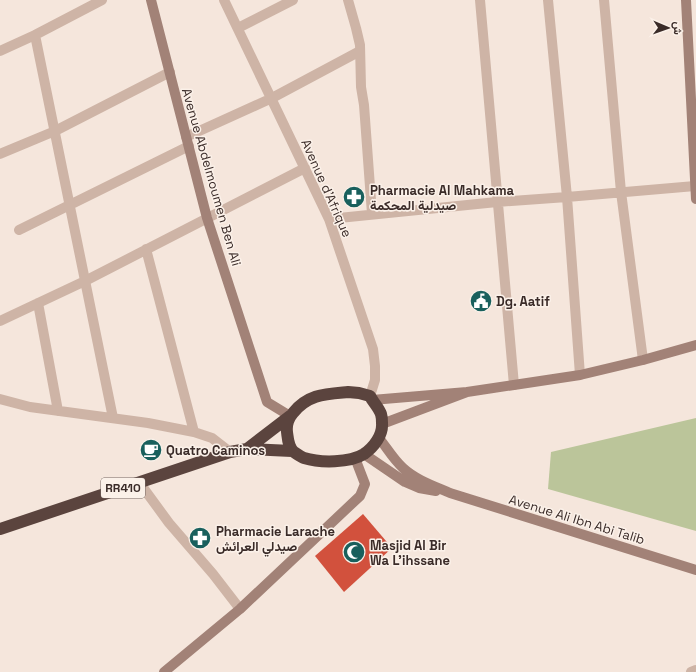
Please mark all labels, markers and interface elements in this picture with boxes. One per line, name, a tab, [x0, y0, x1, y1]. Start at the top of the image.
north arrow	[648, 8, 688, 48]
text: ش	[671, 21, 685, 35]
street label: Avenue Abdelmoumen Ben Ali	[178, 86, 245, 268]
street label: Avenue d'Afrique	[297, 137, 356, 240]
place label: Pharmacie Al Mahkama صيدلية المحكمة	[370, 182, 515, 214]
pharmacy icon: Pharmacie Al Mahkama صيدلية المحكمة	[341, 184, 367, 210]
public building icon: Dg. Aatif	[468, 288, 494, 314]
place label: Dg. Aatif	[496, 293, 550, 310]
cafe icon: Quatro Caminos	[138, 437, 164, 463]
place label: Quatro Caminos	[166, 442, 265, 459]
road number: RR410	[101, 478, 145, 498]
street label: Avenue Ali Ibn Abi Talib	[507, 491, 647, 548]
place label: Pharmacie Larache صيدلي العرائش	[216, 523, 335, 557]
pharmacy icon: Pharmacie Larache صيدلي العرائش	[187, 525, 213, 551]
place label: Masjid Al Bir Wa L'ihssane	[370, 537, 450, 569]
mosque icon: Masjid Al Bir Wa L'ihssane	[341, 539, 367, 565]

